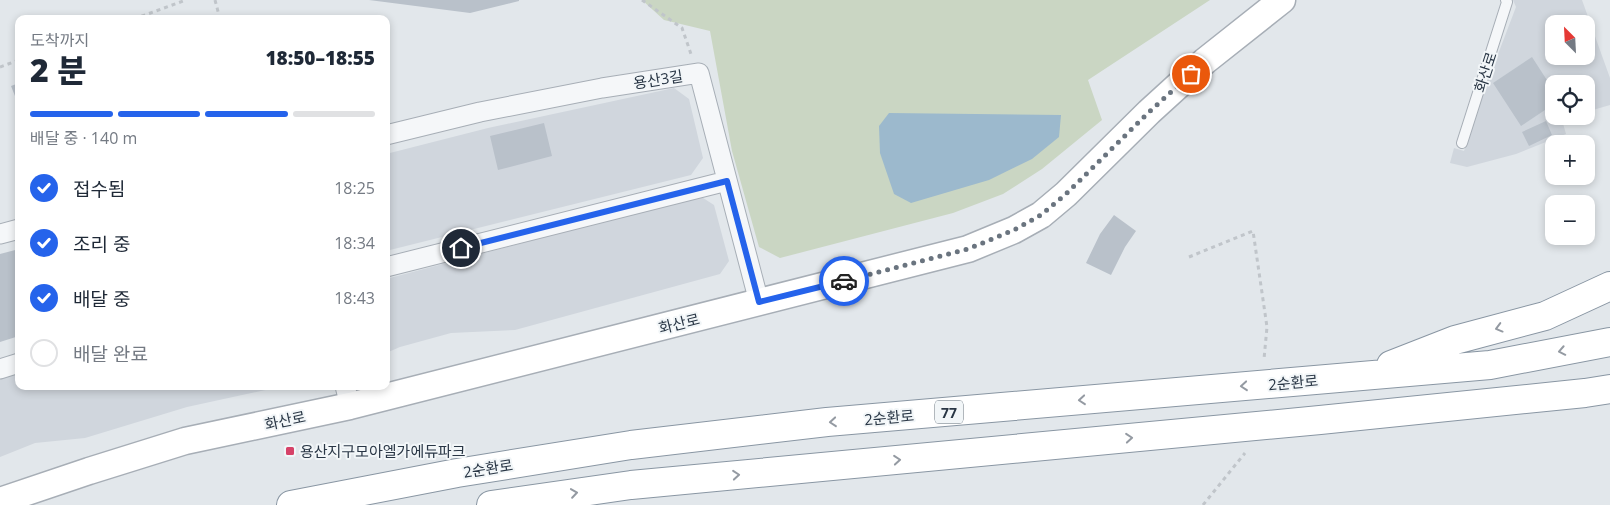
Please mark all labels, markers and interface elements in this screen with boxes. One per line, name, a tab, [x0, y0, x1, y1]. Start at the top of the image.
north arrow	[1545, 15, 1595, 65]
map controls	[1545, 15, 1595, 245]
text: 도착까지	[30, 29, 89, 51]
text: 18:50–18:55	[265, 45, 375, 71]
text: 2 분	[30, 48, 87, 91]
street label: 화산로	[1469, 49, 1501, 95]
pin	[1170, 53, 1212, 95]
icon: bag	[1177, 60, 1205, 88]
street label: 용산3길	[632, 65, 684, 93]
button: locate	[1545, 75, 1595, 125]
text: 배달 중 · 140 m	[30, 127, 137, 149]
button: +	[1545, 135, 1595, 185]
icon: check	[30, 174, 58, 202]
text: 접수됨	[73, 176, 125, 202]
text: 18:25	[334, 177, 375, 199]
button: −	[1545, 195, 1595, 245]
pin	[440, 227, 482, 269]
icon: check	[30, 229, 58, 257]
text: 조리 중	[73, 231, 130, 257]
text: 18:34	[334, 232, 375, 254]
icon: home	[447, 234, 475, 262]
courier	[819, 256, 869, 306]
icon: car	[830, 267, 858, 295]
icon: check	[30, 284, 58, 312]
text: 배달 중	[73, 286, 130, 312]
text: 18:43	[334, 287, 375, 309]
street label: 화산로	[656, 308, 702, 338]
one-way arrow	[1495, 322, 1504, 333]
text: 배달 완료	[73, 341, 148, 367]
one-way arrow	[1558, 345, 1567, 356]
street label: 2순환로	[1267, 370, 1319, 394]
one-way arrow	[1240, 381, 1248, 392]
one-way arrow	[1078, 395, 1086, 406]
road number: 77	[935, 401, 963, 424]
street label: 2순환로	[863, 405, 915, 429]
street label: 화산로	[263, 406, 307, 434]
one-way arrow	[829, 416, 837, 427]
one-way arrow	[1125, 433, 1133, 444]
place label: 용산지구모아엘가에듀파크	[300, 441, 466, 461]
marker: 용산지구모아엘가에듀파크	[284, 445, 296, 457]
street label: 2순환로	[462, 454, 514, 482]
one-way arrow	[894, 455, 902, 466]
one-way arrow	[732, 470, 740, 481]
one-way arrow	[571, 488, 579, 499]

